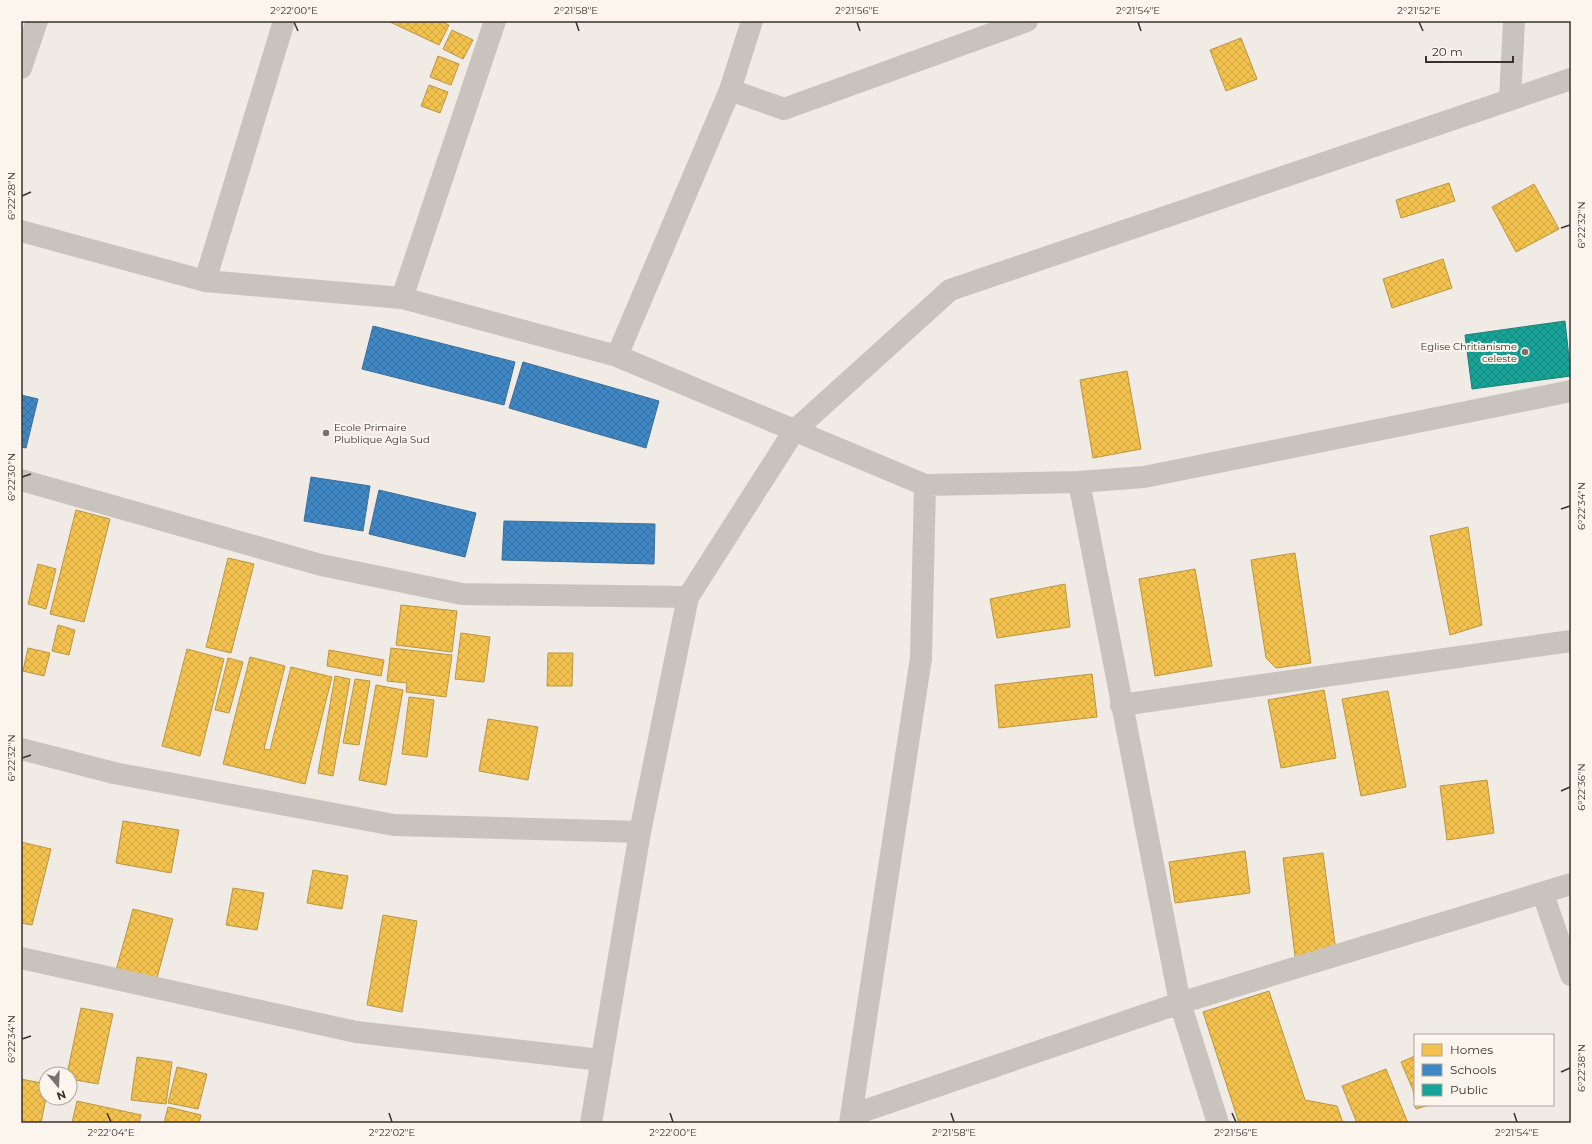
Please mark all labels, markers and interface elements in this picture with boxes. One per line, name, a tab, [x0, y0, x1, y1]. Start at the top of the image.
text: 2°22'00"E	[270, 4, 318, 17]
text: 2°21'58"E	[554, 4, 598, 17]
text: 2°21'56"E	[835, 4, 879, 17]
text: 2°21'54"E	[1116, 4, 1160, 17]
text: 2°21'52"E	[1397, 4, 1441, 17]
scale bar	[1426, 38, 1513, 64]
text: 20 m	[1432, 44, 1463, 59]
text: 6°22'28"N	[5, 172, 18, 220]
text: 6°22'32"N	[1575, 201, 1588, 249]
place label: Eglise Chritianisme celeste	[1421, 340, 1517, 365]
marker: Eglise Chritianisme celeste	[1520, 347, 1530, 357]
place label: Ecole Primaire Plublique Agla Sud	[334, 421, 430, 446]
marker: Ecole Primaire Plublique Agla Sud	[321, 428, 331, 438]
text: 6°22'30"N	[5, 453, 18, 501]
text: 6°22'34"N	[1575, 482, 1588, 530]
text: 6°22'32"N	[5, 734, 18, 782]
text: 6°22'36"N	[1575, 763, 1588, 811]
text: 6°22'34"N	[5, 1015, 18, 1063]
legend	[1414, 1034, 1554, 1106]
text: Homes	[1450, 1042, 1493, 1057]
text: 6°22'38"N	[1575, 1044, 1588, 1092]
text: Schools	[1450, 1062, 1496, 1077]
north arrow	[38, 1066, 78, 1106]
text: Public	[1450, 1082, 1488, 1097]
text: N	[55, 1087, 68, 1104]
text: 2°22'04"E	[88, 1126, 135, 1139]
text: 2°22'02"E	[369, 1126, 415, 1139]
text: 2°22'00"E	[649, 1126, 697, 1139]
text: 2°21'58"E	[932, 1126, 976, 1139]
text: 2°21'56"E	[1214, 1126, 1258, 1139]
text: 2°21'54"E	[1495, 1126, 1539, 1139]

